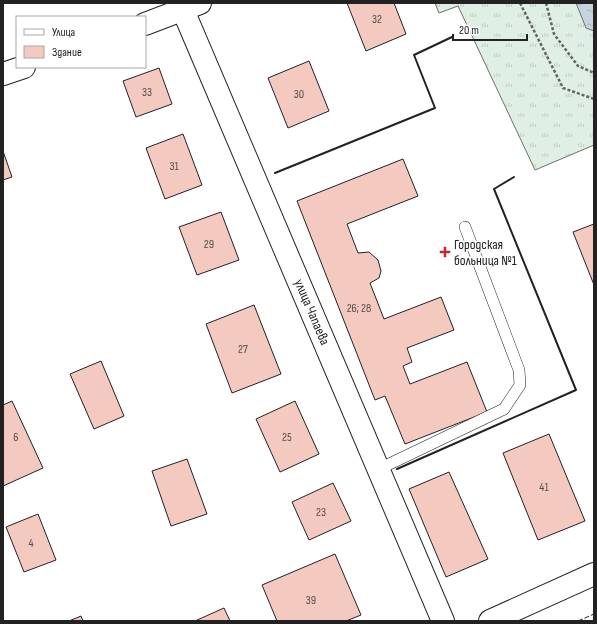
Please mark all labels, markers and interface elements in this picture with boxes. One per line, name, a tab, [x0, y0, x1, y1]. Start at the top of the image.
house number: 32	[372, 12, 382, 27]
legend	[16, 16, 146, 68]
scale bar	[453, 16, 527, 42]
text: 20 m	[459, 23, 479, 38]
text: Улица	[52, 25, 76, 40]
text: Здание	[52, 45, 82, 60]
house number: 33	[142, 85, 152, 100]
house number: 30	[294, 87, 304, 102]
house number: 31	[169, 159, 179, 174]
place label: Городская больница №1	[454, 236, 517, 269]
house number: 29	[204, 237, 214, 252]
marker: Городская больница №1	[439, 246, 451, 258]
street label: улица Чапаева	[291, 276, 333, 348]
house number: 26; 28	[347, 301, 371, 316]
house number: 27	[238, 342, 248, 357]
house number: 6	[13, 430, 19, 445]
house number: 25	[282, 430, 292, 445]
house number: 41	[539, 480, 549, 495]
house number: 23	[316, 505, 326, 520]
house number: 4	[28, 536, 34, 551]
house number: 39	[306, 593, 316, 608]

